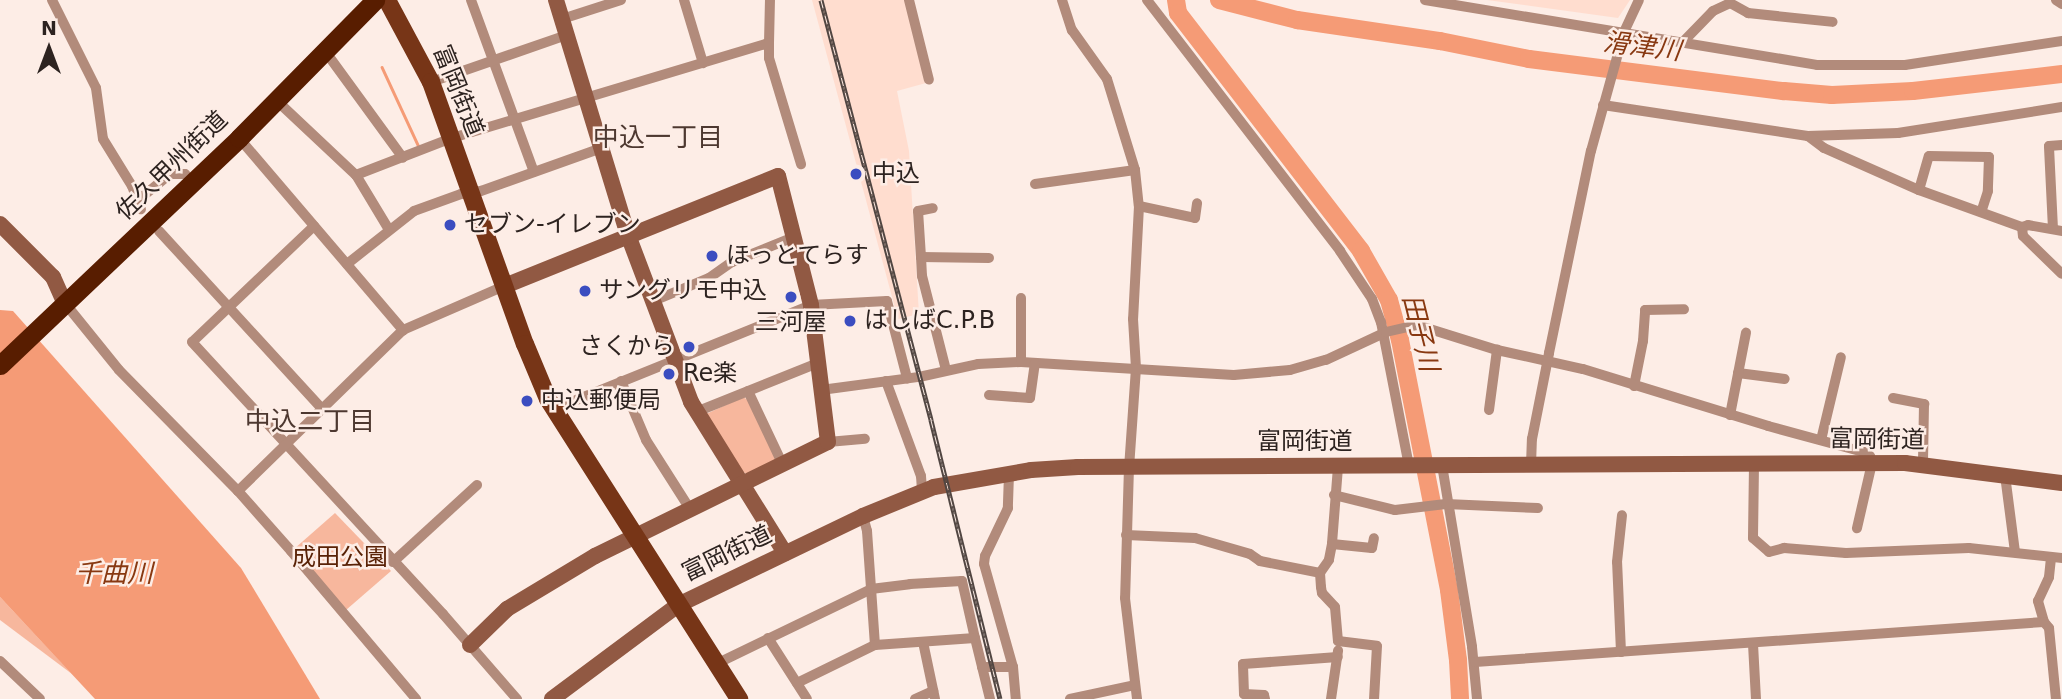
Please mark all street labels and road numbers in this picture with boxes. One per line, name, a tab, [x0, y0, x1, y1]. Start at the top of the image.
street label: 富岡街道	[427, 41, 489, 141]
street label: 佐久甲州街道	[110, 106, 234, 226]
street label: 富岡街道	[1829, 425, 1925, 455]
street label: 富岡街道	[1257, 428, 1353, 456]
street label: 富岡街道	[678, 520, 776, 588]

